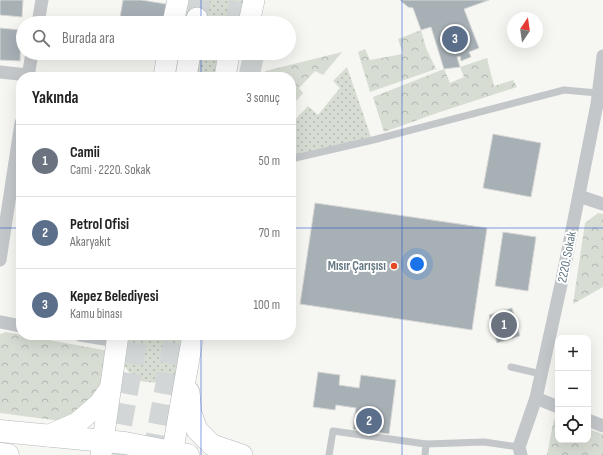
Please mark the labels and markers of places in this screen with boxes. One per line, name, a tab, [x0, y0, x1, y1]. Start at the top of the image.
pin: 3	[442, 24, 468, 54]
place label: Mısır Çarışısı	[328, 258, 386, 274]
marker: Mısır Çarışısı	[389, 261, 399, 271]
pin: 1	[491, 310, 517, 340]
pin: 2	[356, 406, 382, 436]

